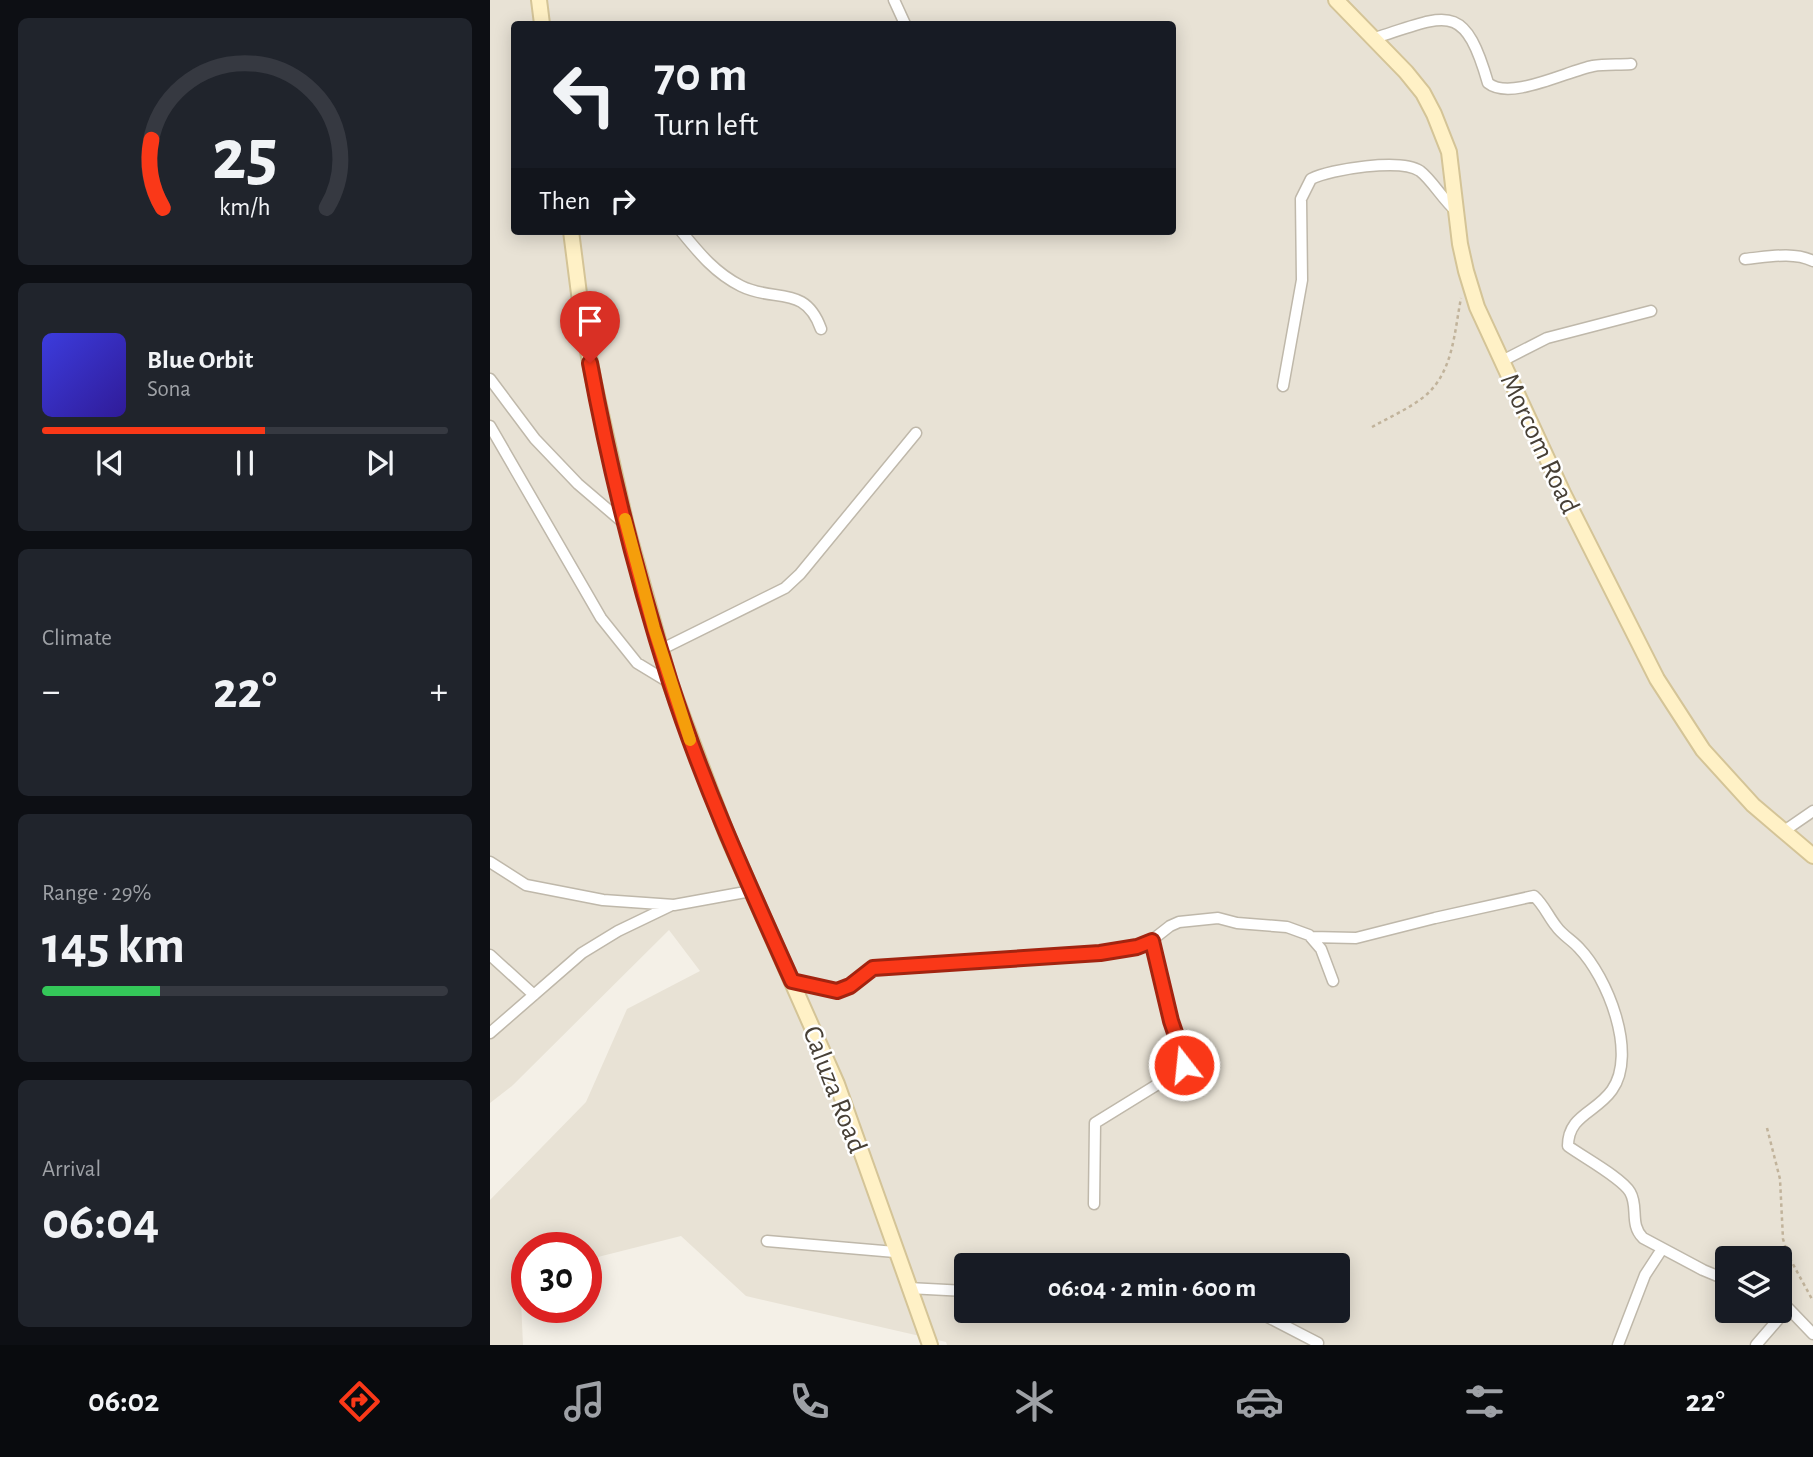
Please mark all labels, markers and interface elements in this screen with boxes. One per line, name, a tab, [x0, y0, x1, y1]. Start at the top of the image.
icon: left	[539, 49, 630, 140]
text: 70 m	[654, 51, 748, 100]
text: Turn left	[654, 109, 758, 141]
text: 25	[212, 120, 278, 193]
icon: right	[604, 182, 642, 220]
text: Then	[539, 188, 590, 214]
text: km/h	[219, 195, 271, 220]
pin	[560, 291, 620, 363]
icon: arrive	[571, 302, 609, 340]
text: Blue Orbit	[147, 347, 253, 373]
street label: Morcom Road	[1495, 370, 1584, 518]
text: Sona	[147, 378, 191, 401]
icon: previous	[91, 444, 129, 482]
icon: pause	[226, 444, 264, 482]
icon: next	[361, 444, 399, 482]
text: Climate	[42, 627, 112, 650]
text: 22°	[213, 665, 277, 717]
text: −	[42, 673, 60, 711]
text: +	[430, 673, 448, 711]
text: Range · 29%	[42, 882, 151, 905]
text: 145 km	[42, 920, 185, 972]
street label: Caluza Road	[797, 1022, 871, 1157]
position arrow	[1147, 1028, 1221, 1102]
text: Arrival	[42, 1158, 101, 1181]
text: 06:04	[42, 1196, 159, 1248]
speed limit sign: 30	[511, 1232, 602, 1323]
map controls	[1715, 1246, 1792, 1323]
button: layers	[1715, 1246, 1792, 1323]
text: 06:04 · 2 min · 600 m	[1048, 1275, 1256, 1301]
icon: directions	[335, 1377, 384, 1426]
icon: music	[560, 1377, 609, 1426]
icon: phone	[785, 1377, 834, 1426]
icon: climate	[1010, 1377, 1059, 1426]
icon: car	[1235, 1377, 1284, 1426]
icon: filters	[1460, 1377, 1509, 1426]
text: 06:02	[88, 1385, 159, 1417]
text: 22°	[1685, 1385, 1725, 1417]

